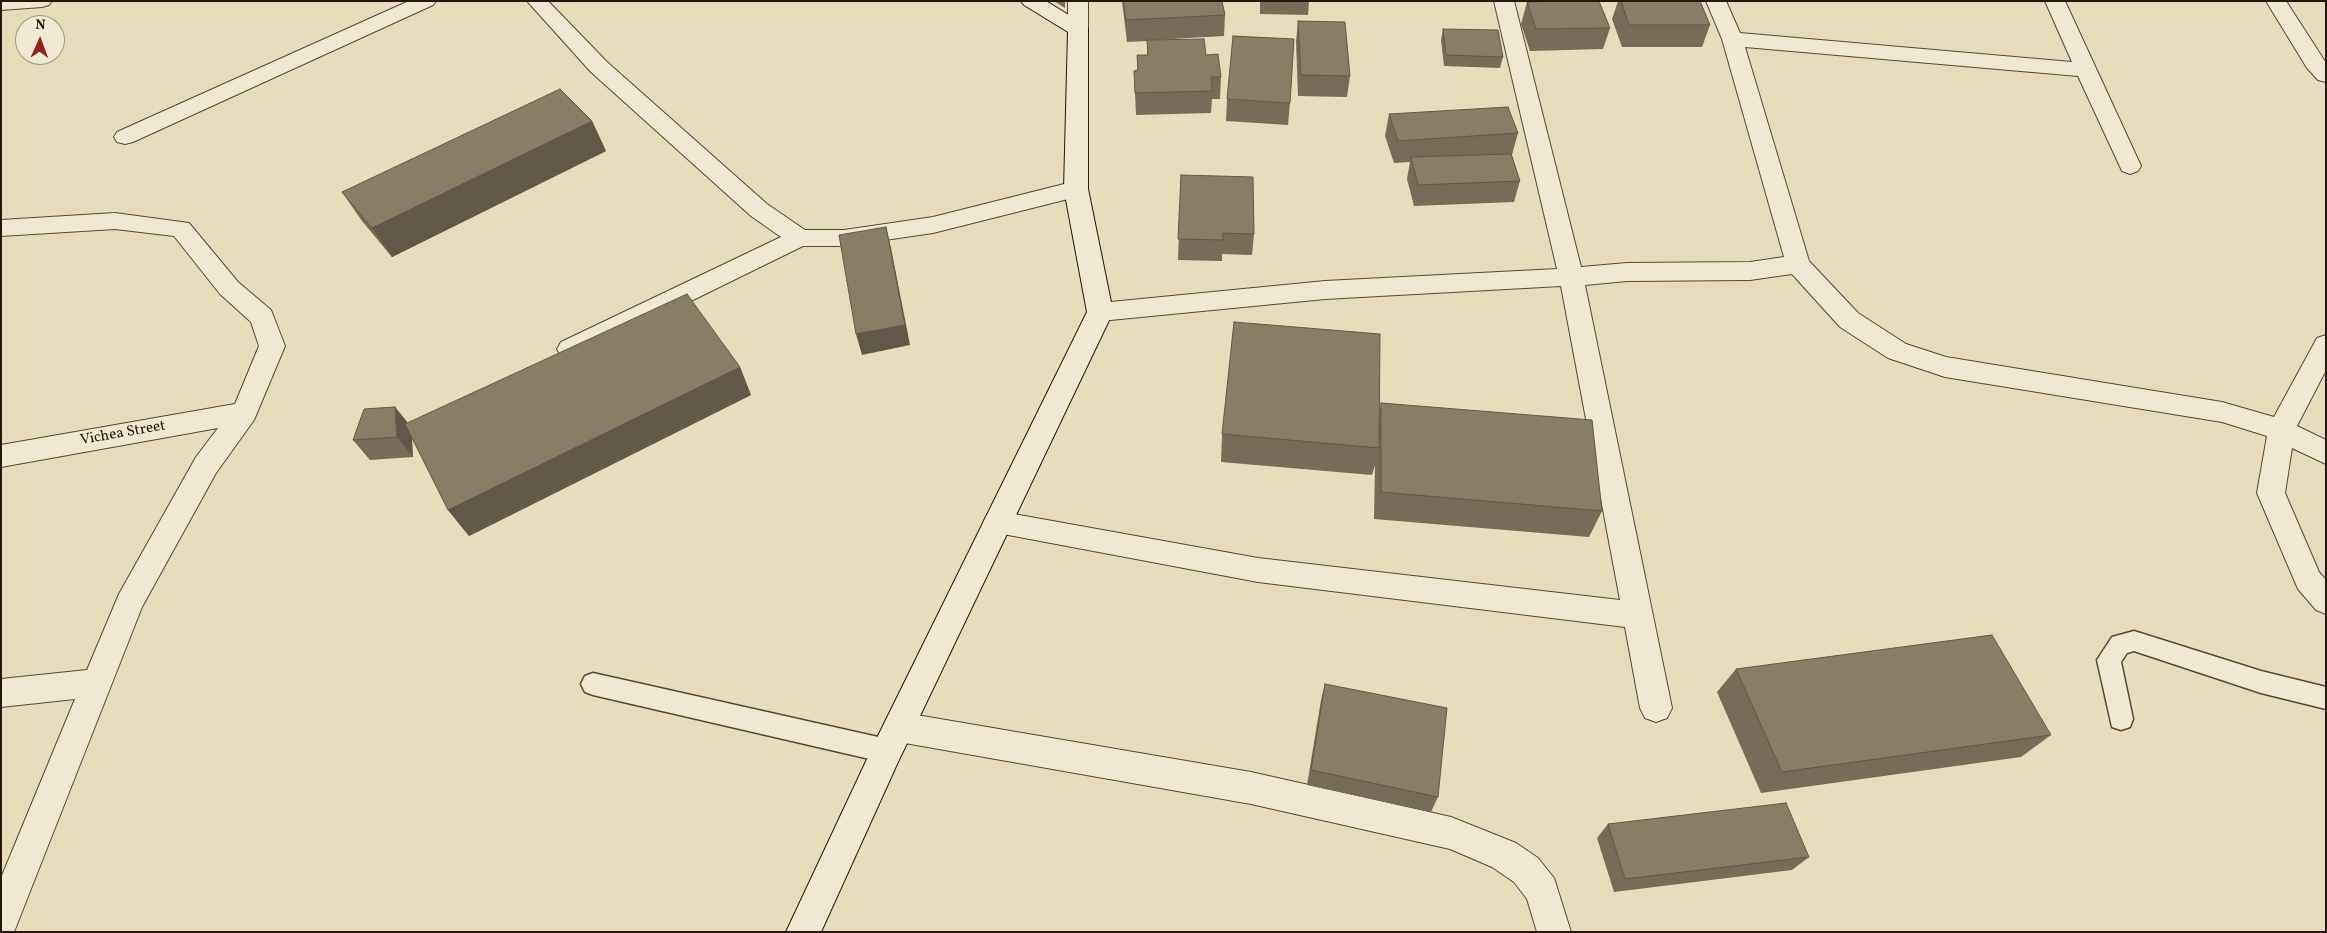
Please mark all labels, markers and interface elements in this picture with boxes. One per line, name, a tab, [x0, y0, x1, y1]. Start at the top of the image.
north arrow	[15, 15, 65, 65]
text: N	[35, 16, 46, 35]
street label: Vichea Street	[79, 418, 167, 450]

